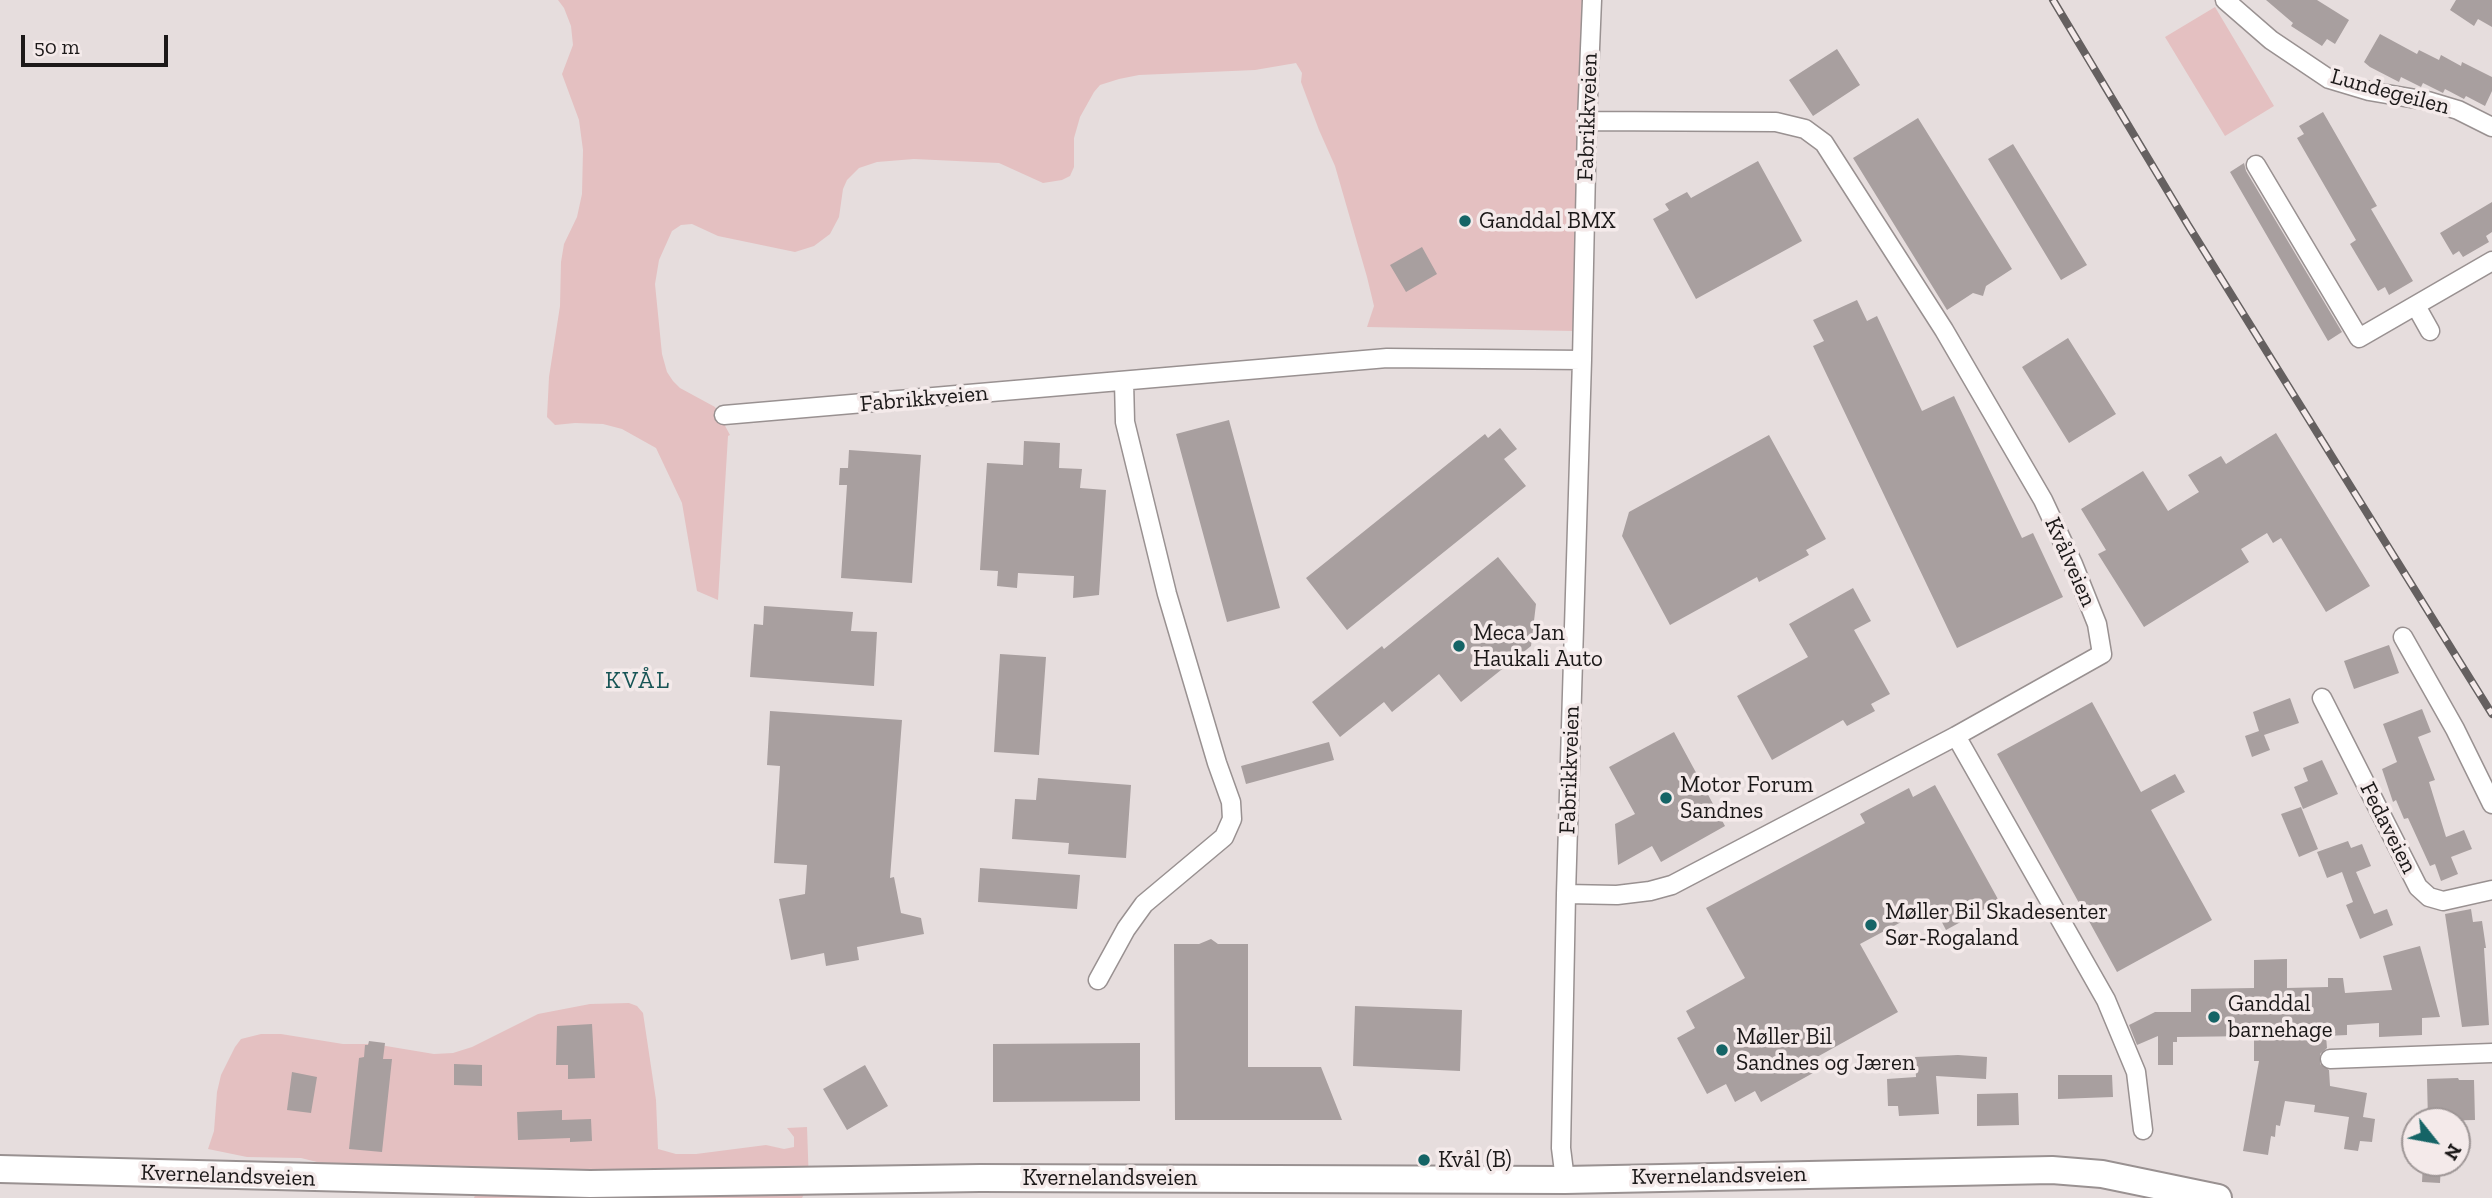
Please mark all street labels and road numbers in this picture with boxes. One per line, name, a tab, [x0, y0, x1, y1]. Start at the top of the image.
street label: Fabrikkveien	[1572, 52, 1604, 182]
street label: Lundegeilen	[2328, 63, 2452, 121]
street label: Fabrikkveien	[859, 380, 989, 418]
street label: Kvålveien	[2038, 513, 2102, 611]
street label: Fabrikkveien	[1554, 705, 1586, 835]
street label: Fedaveien	[2353, 778, 2423, 878]
street label: Kvernelandsveien	[140, 1159, 316, 1193]
street label: Kvernelandsveien	[1631, 1161, 1807, 1191]
street label: Kvernelandsveien	[1022, 1164, 1198, 1192]

